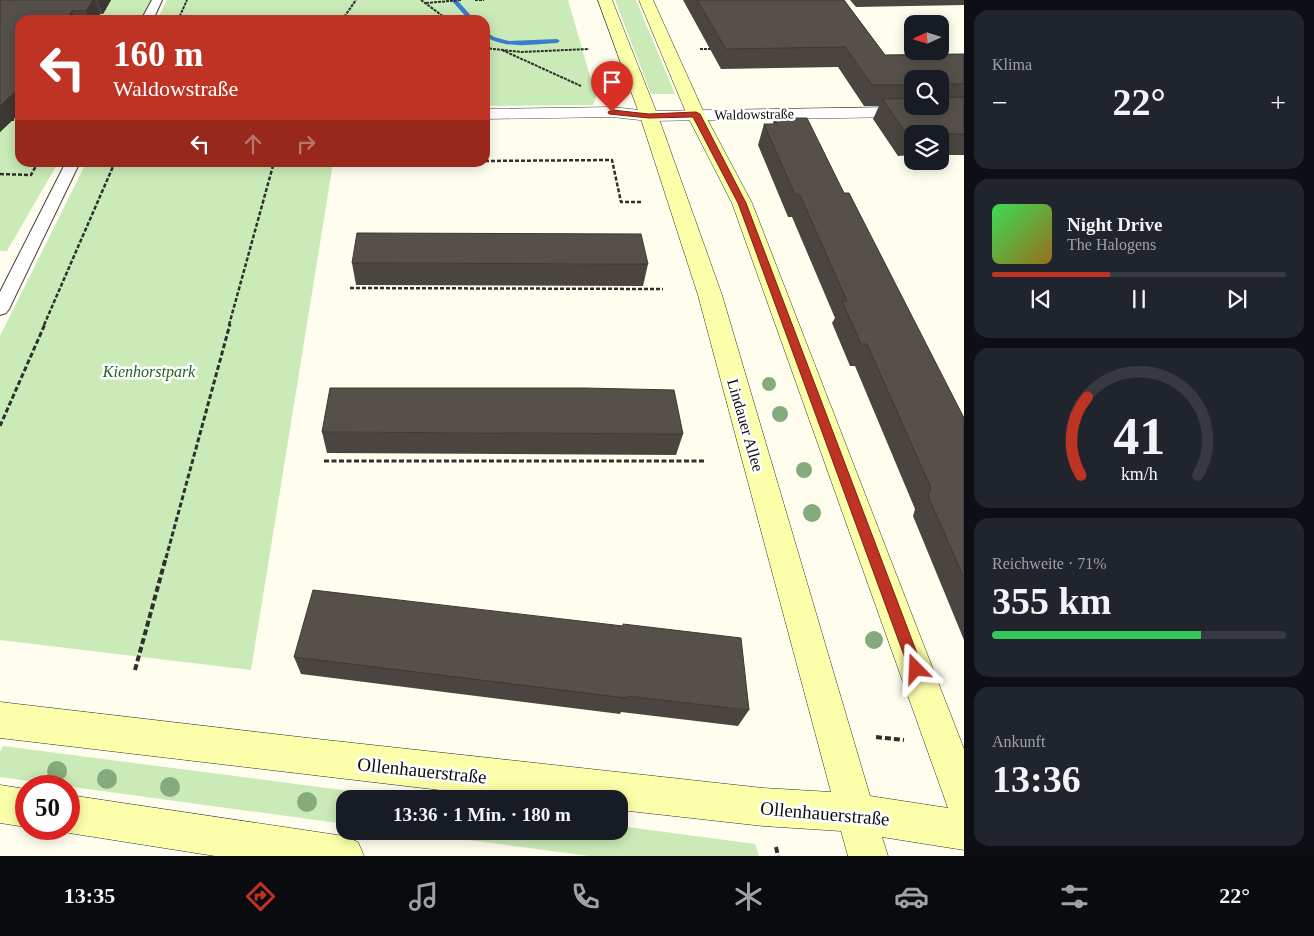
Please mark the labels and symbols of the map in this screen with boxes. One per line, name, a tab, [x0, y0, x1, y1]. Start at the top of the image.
north arrow	[904, 15, 949, 60]
pin	[591, 61, 633, 112]
street label: Waldowstraße	[714, 106, 794, 123]
park label: Kienhorstpark	[102, 363, 196, 381]
street label: Lindauer Allee	[724, 377, 767, 473]
position arrow	[889, 642, 941, 694]
street label: Ollenhauerstraße	[356, 753, 488, 788]
speed limit sign: 50	[15, 775, 80, 840]
street label: Ollenhauerstraße	[759, 797, 891, 830]

